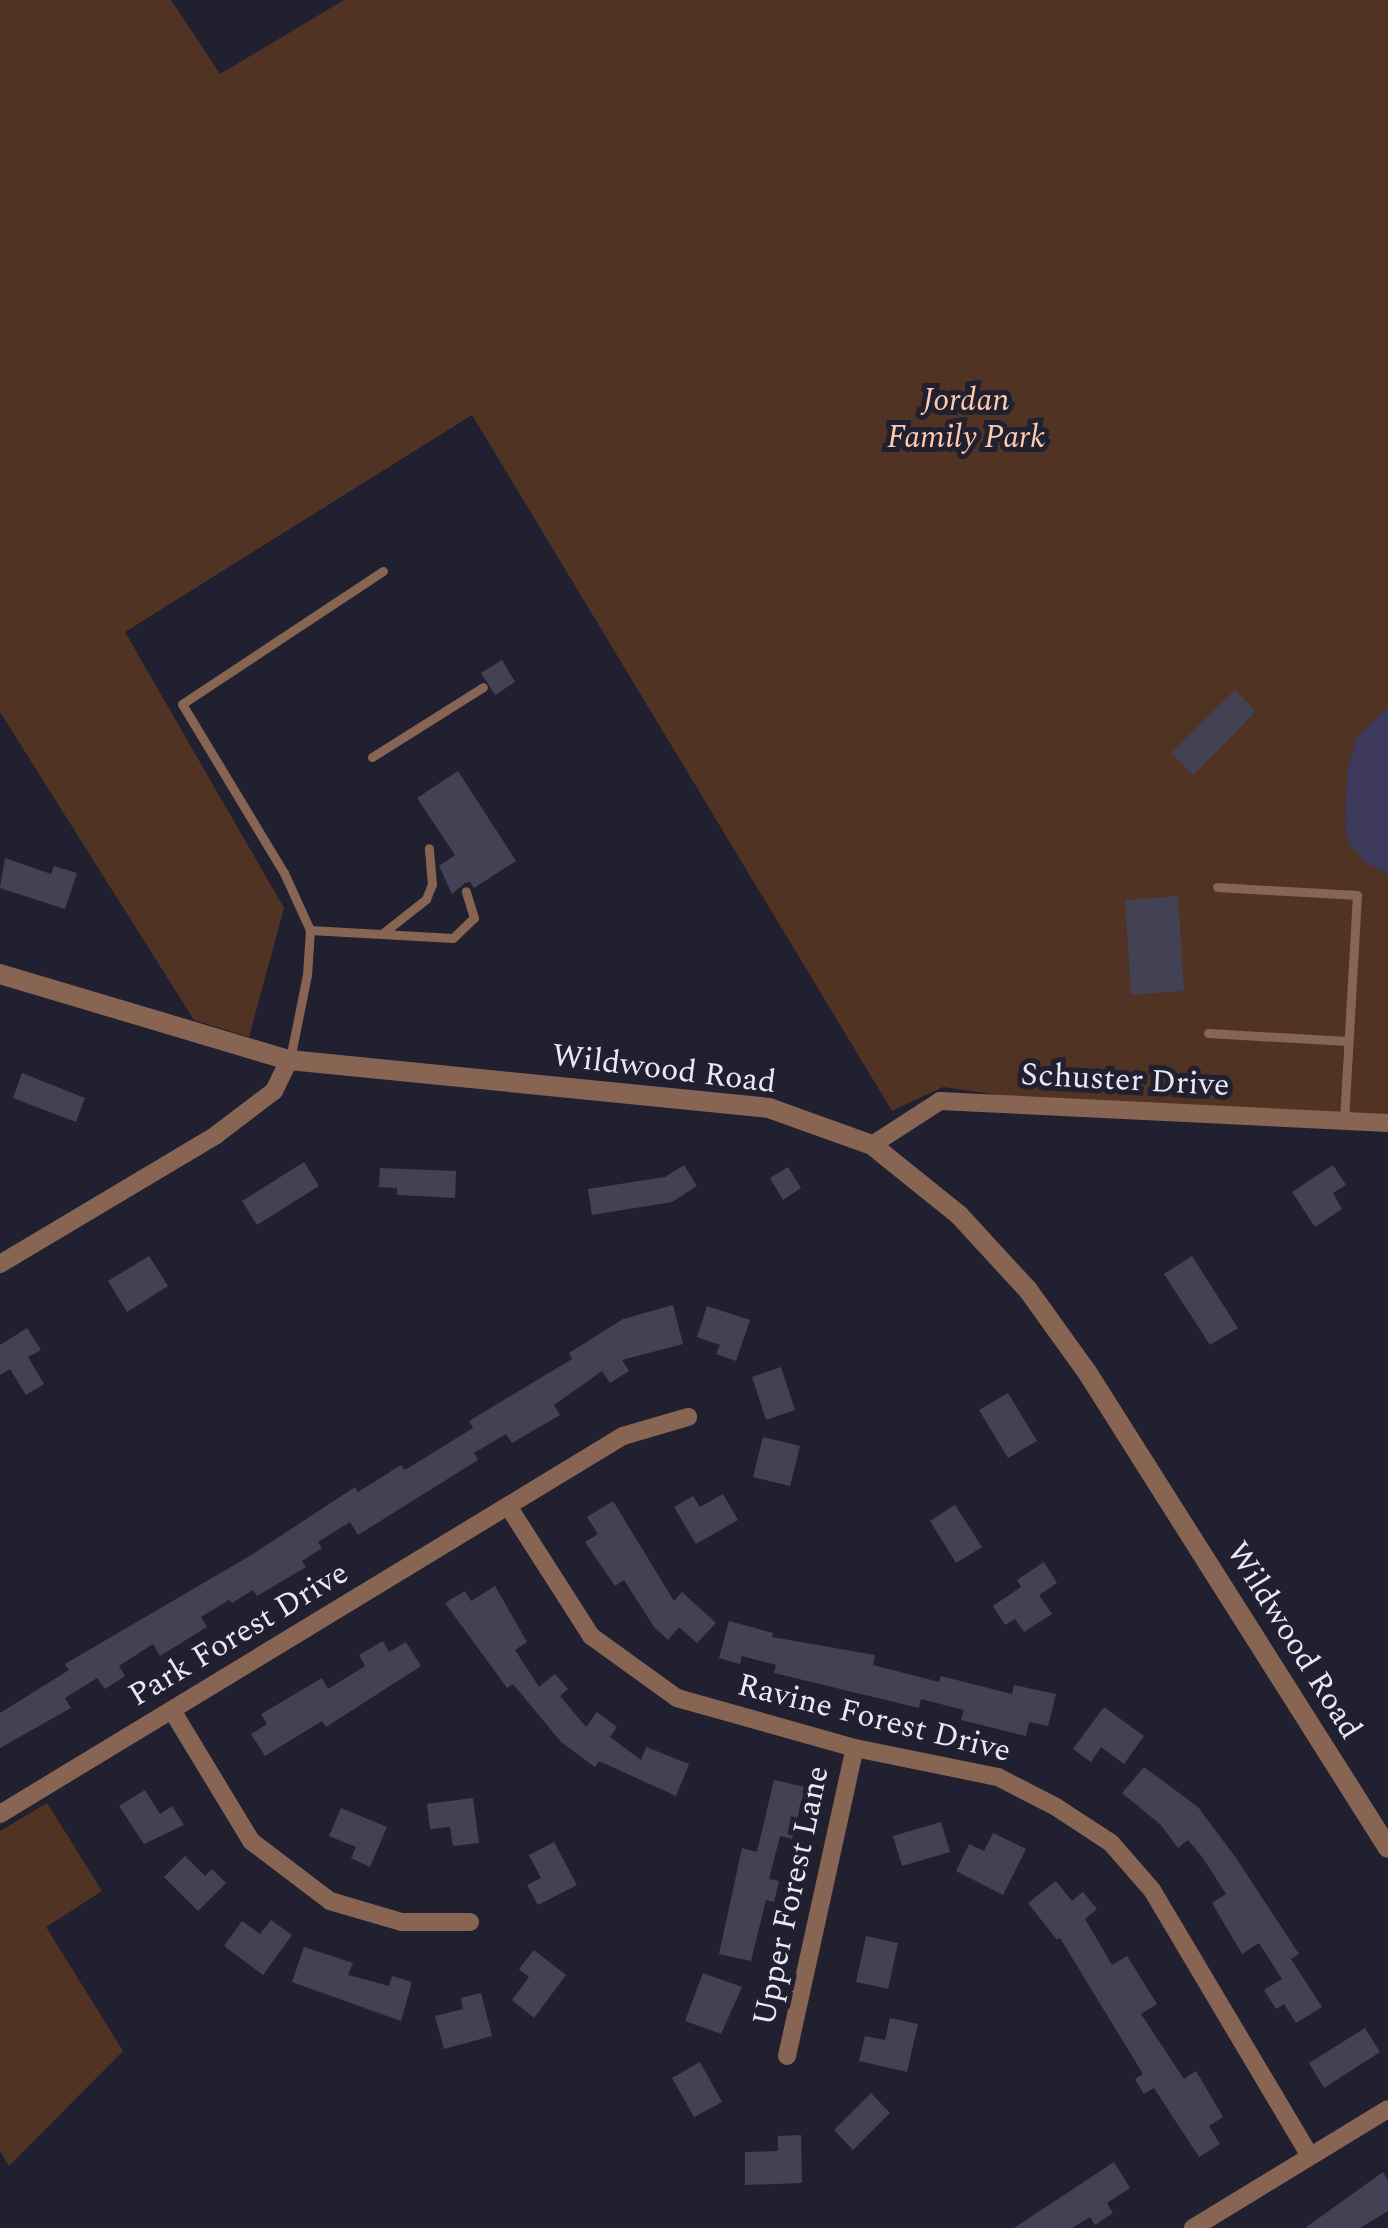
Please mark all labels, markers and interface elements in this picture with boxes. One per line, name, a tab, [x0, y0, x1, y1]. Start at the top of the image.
park label: Jordan Family Park	[887, 383, 1045, 458]
street label: Wildwood Road	[550, 1037, 778, 1103]
street label: Schuster Drive	[1020, 1056, 1230, 1106]
street label: Wildwood Road	[1217, 1535, 1369, 1747]
street label: Park Forest Drive	[122, 1554, 356, 1716]
street label: Ravine Forest Drive	[734, 1667, 1014, 1771]
street label: Upper Forest Lane	[746, 1762, 838, 2030]

